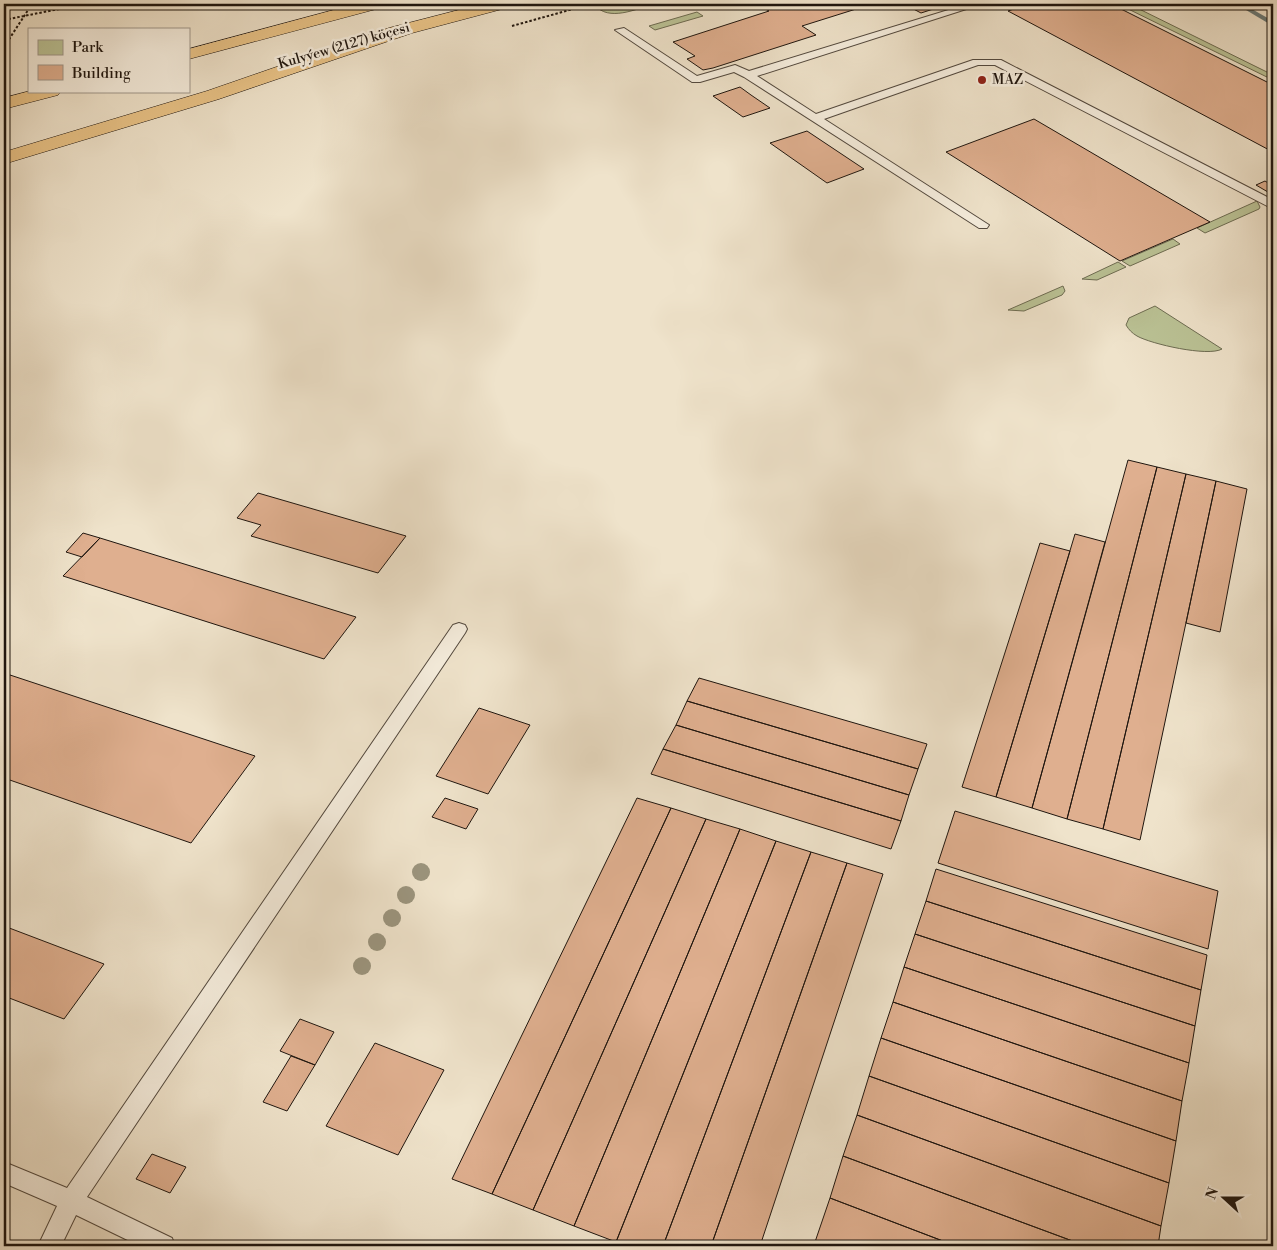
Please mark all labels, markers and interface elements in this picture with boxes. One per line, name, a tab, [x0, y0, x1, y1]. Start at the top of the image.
street label: Kulyýew (2127) köçesi	[276, 18, 412, 73]
legend	[28, 28, 190, 92]
text: Park	[72, 38, 104, 57]
text: Building	[71, 64, 131, 83]
place label: MAZ	[992, 71, 1023, 89]
marker: MAZ	[976, 74, 988, 86]
north arrow	[1200, 1172, 1250, 1222]
text: N	[1202, 1185, 1223, 1202]

